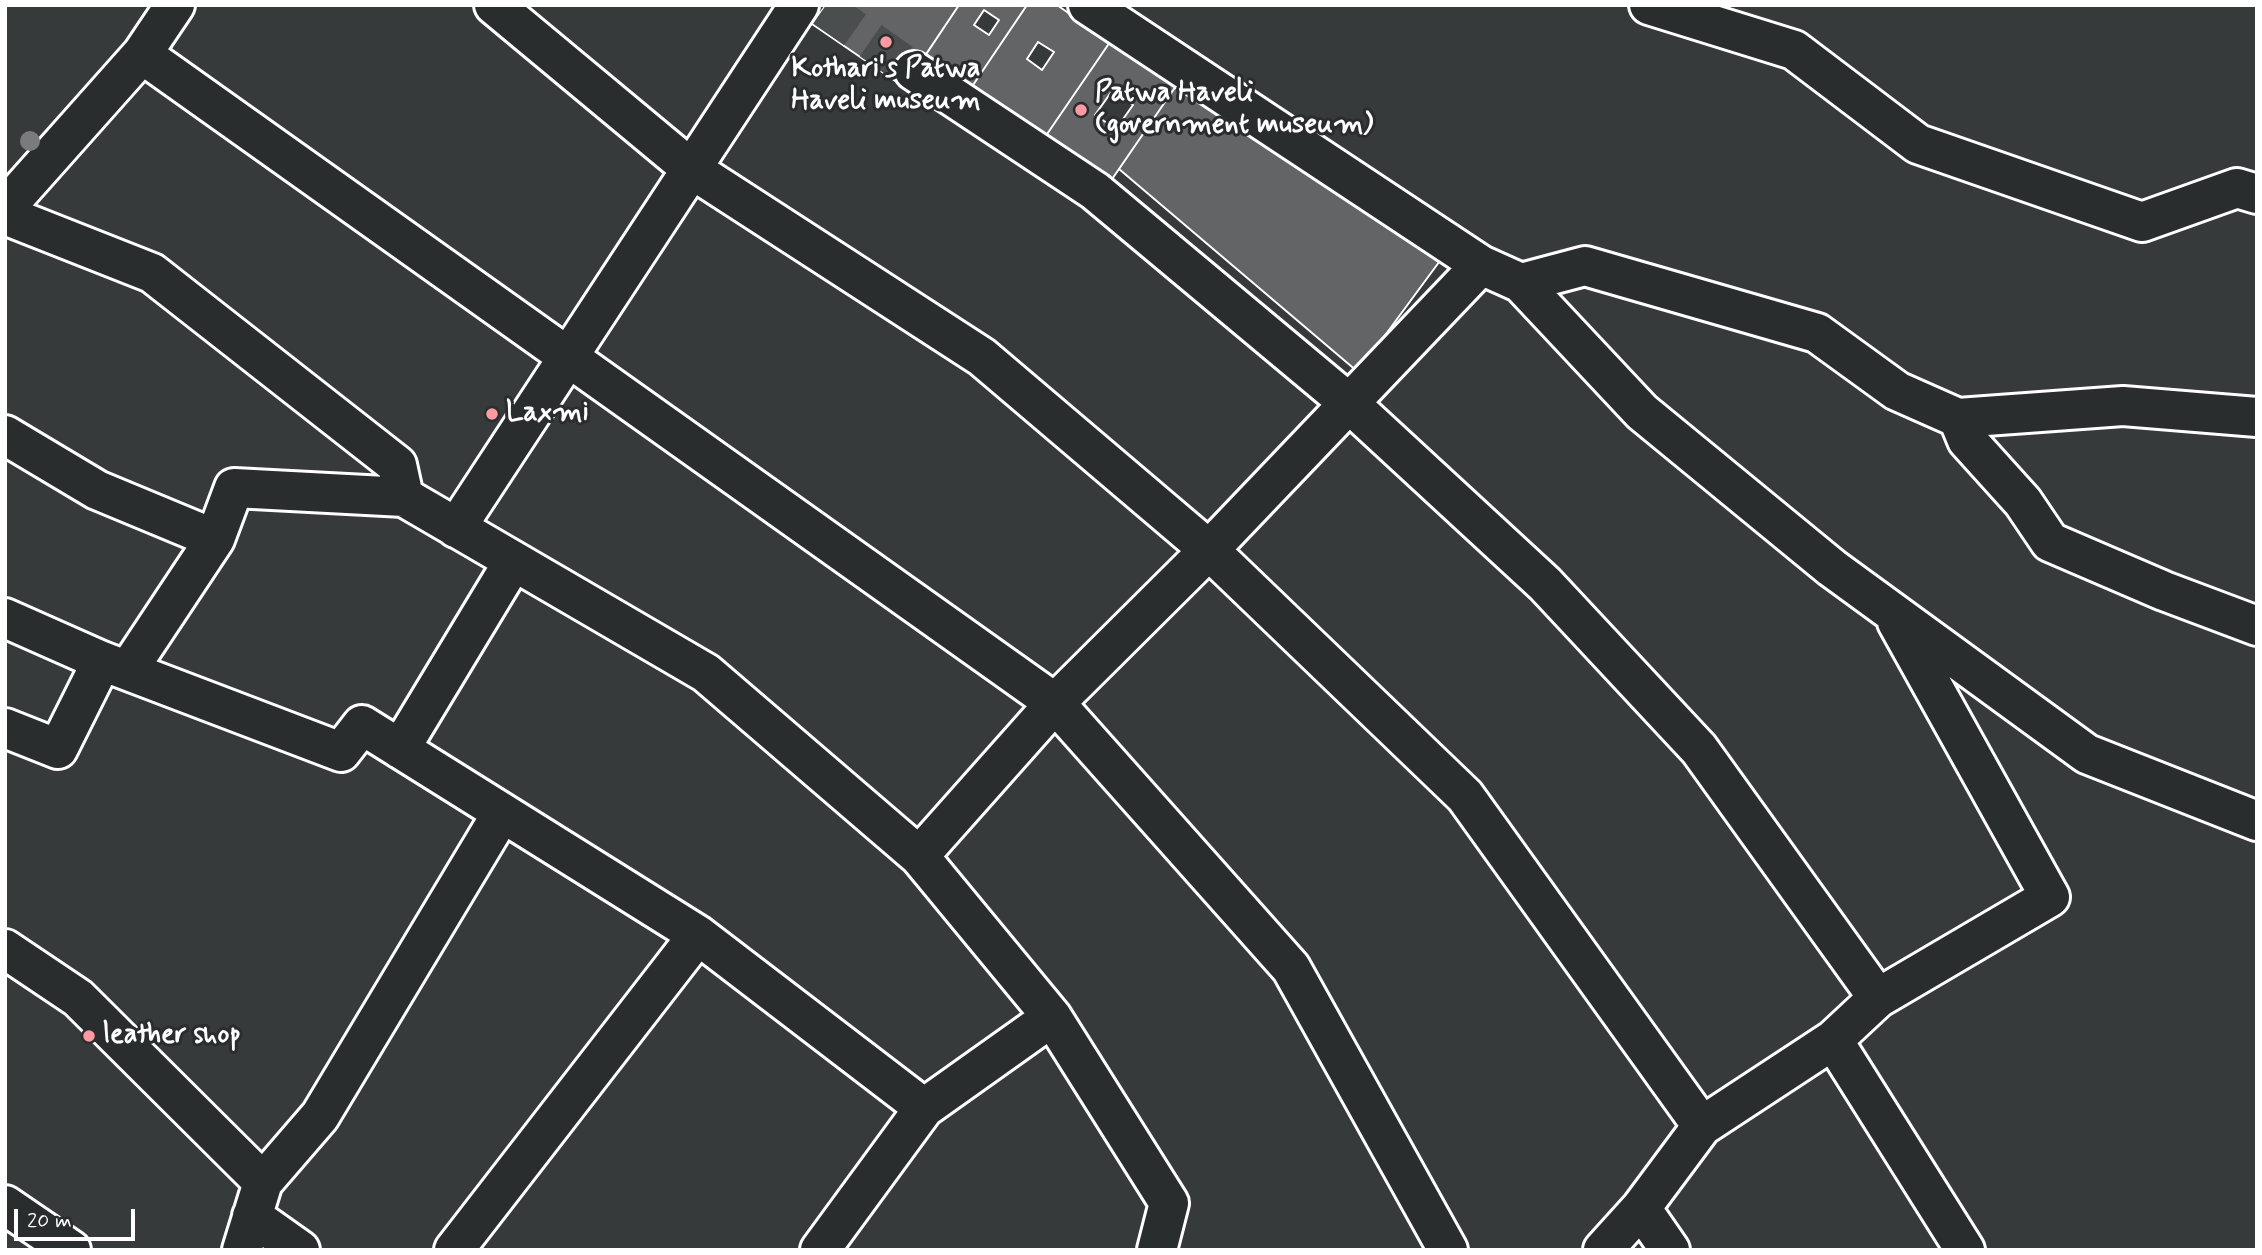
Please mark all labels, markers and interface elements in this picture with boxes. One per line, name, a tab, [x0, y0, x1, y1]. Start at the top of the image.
marker: Kothari's Patwa Haveli museum	[878, 34, 894, 50]
place label: Kothari's Patwa Haveli museum	[791, 53, 981, 119]
place label: Patwa Haveli (government museum)	[1095, 77, 1373, 143]
marker: Patwa Haveli (government museum)	[1073, 102, 1089, 118]
place label: Laxmi	[506, 397, 589, 431]
marker: Laxmi	[484, 406, 500, 422]
place label: leather shop	[103, 1019, 241, 1053]
marker: leather shop	[81, 1028, 97, 1044]
scale bar	[18, 1196, 138, 1240]
text: 20 m	[27, 1207, 72, 1235]

